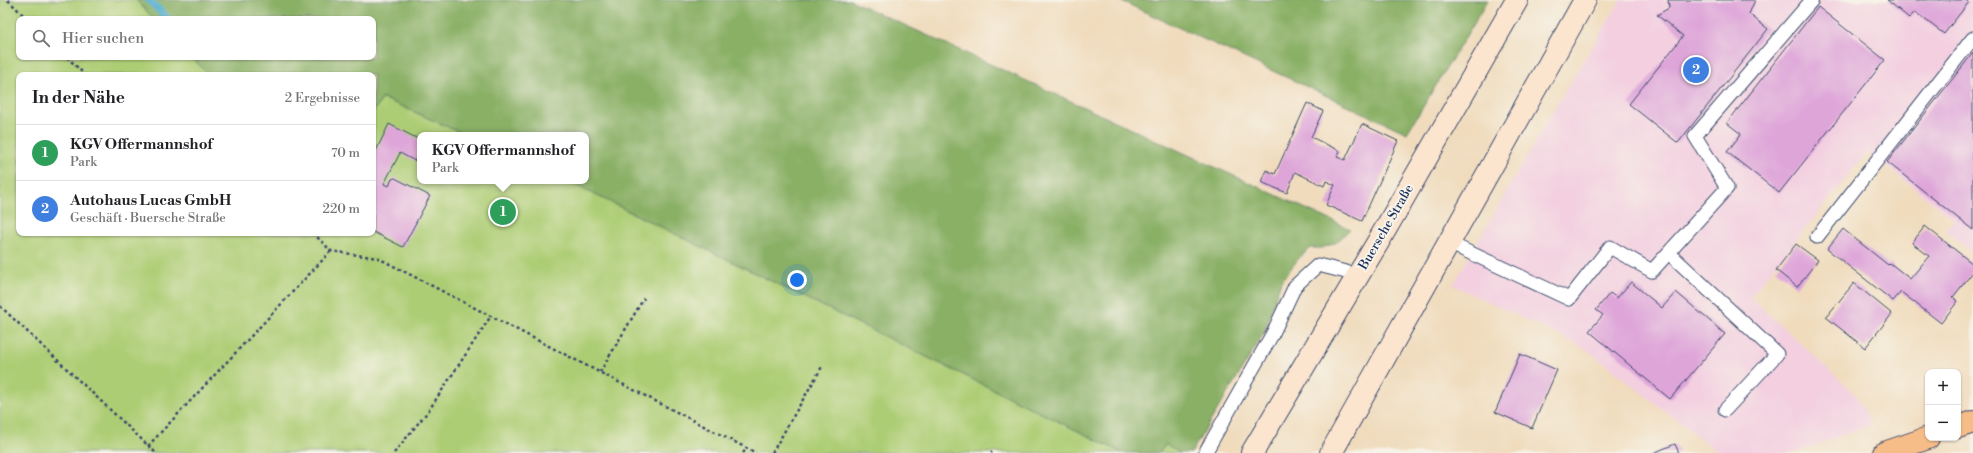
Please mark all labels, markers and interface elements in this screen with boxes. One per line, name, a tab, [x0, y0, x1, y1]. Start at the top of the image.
search box	[16, 16, 376, 60]
icon: search	[30, 27, 52, 49]
text: Hier suchen	[62, 29, 144, 48]
pin: 2	[1683, 55, 1709, 85]
text: In der Nähe	[32, 87, 125, 109]
text: 2 Ergebnisse	[285, 90, 360, 106]
popup	[417, 132, 589, 184]
text: KGV Offermannshof	[70, 135, 212, 154]
text: KGV Offermannshof	[432, 141, 574, 160]
text: 1	[42, 145, 48, 161]
text: 70 m	[331, 145, 360, 161]
text: Park	[70, 154, 97, 170]
text: Park	[432, 160, 459, 176]
street label: Buersche Straße	[1355, 181, 1417, 273]
text: Autohaus Lucas GmbH	[70, 191, 231, 210]
pin: 1	[490, 197, 516, 227]
text: 2	[41, 201, 49, 217]
text: 220 m	[322, 201, 360, 217]
text: Geschäft · Buersche Straße	[70, 210, 226, 226]
your location	[787, 270, 807, 290]
map controls	[1925, 369, 1961, 441]
button: +	[1925, 369, 1961, 405]
button: −	[1925, 405, 1961, 441]

